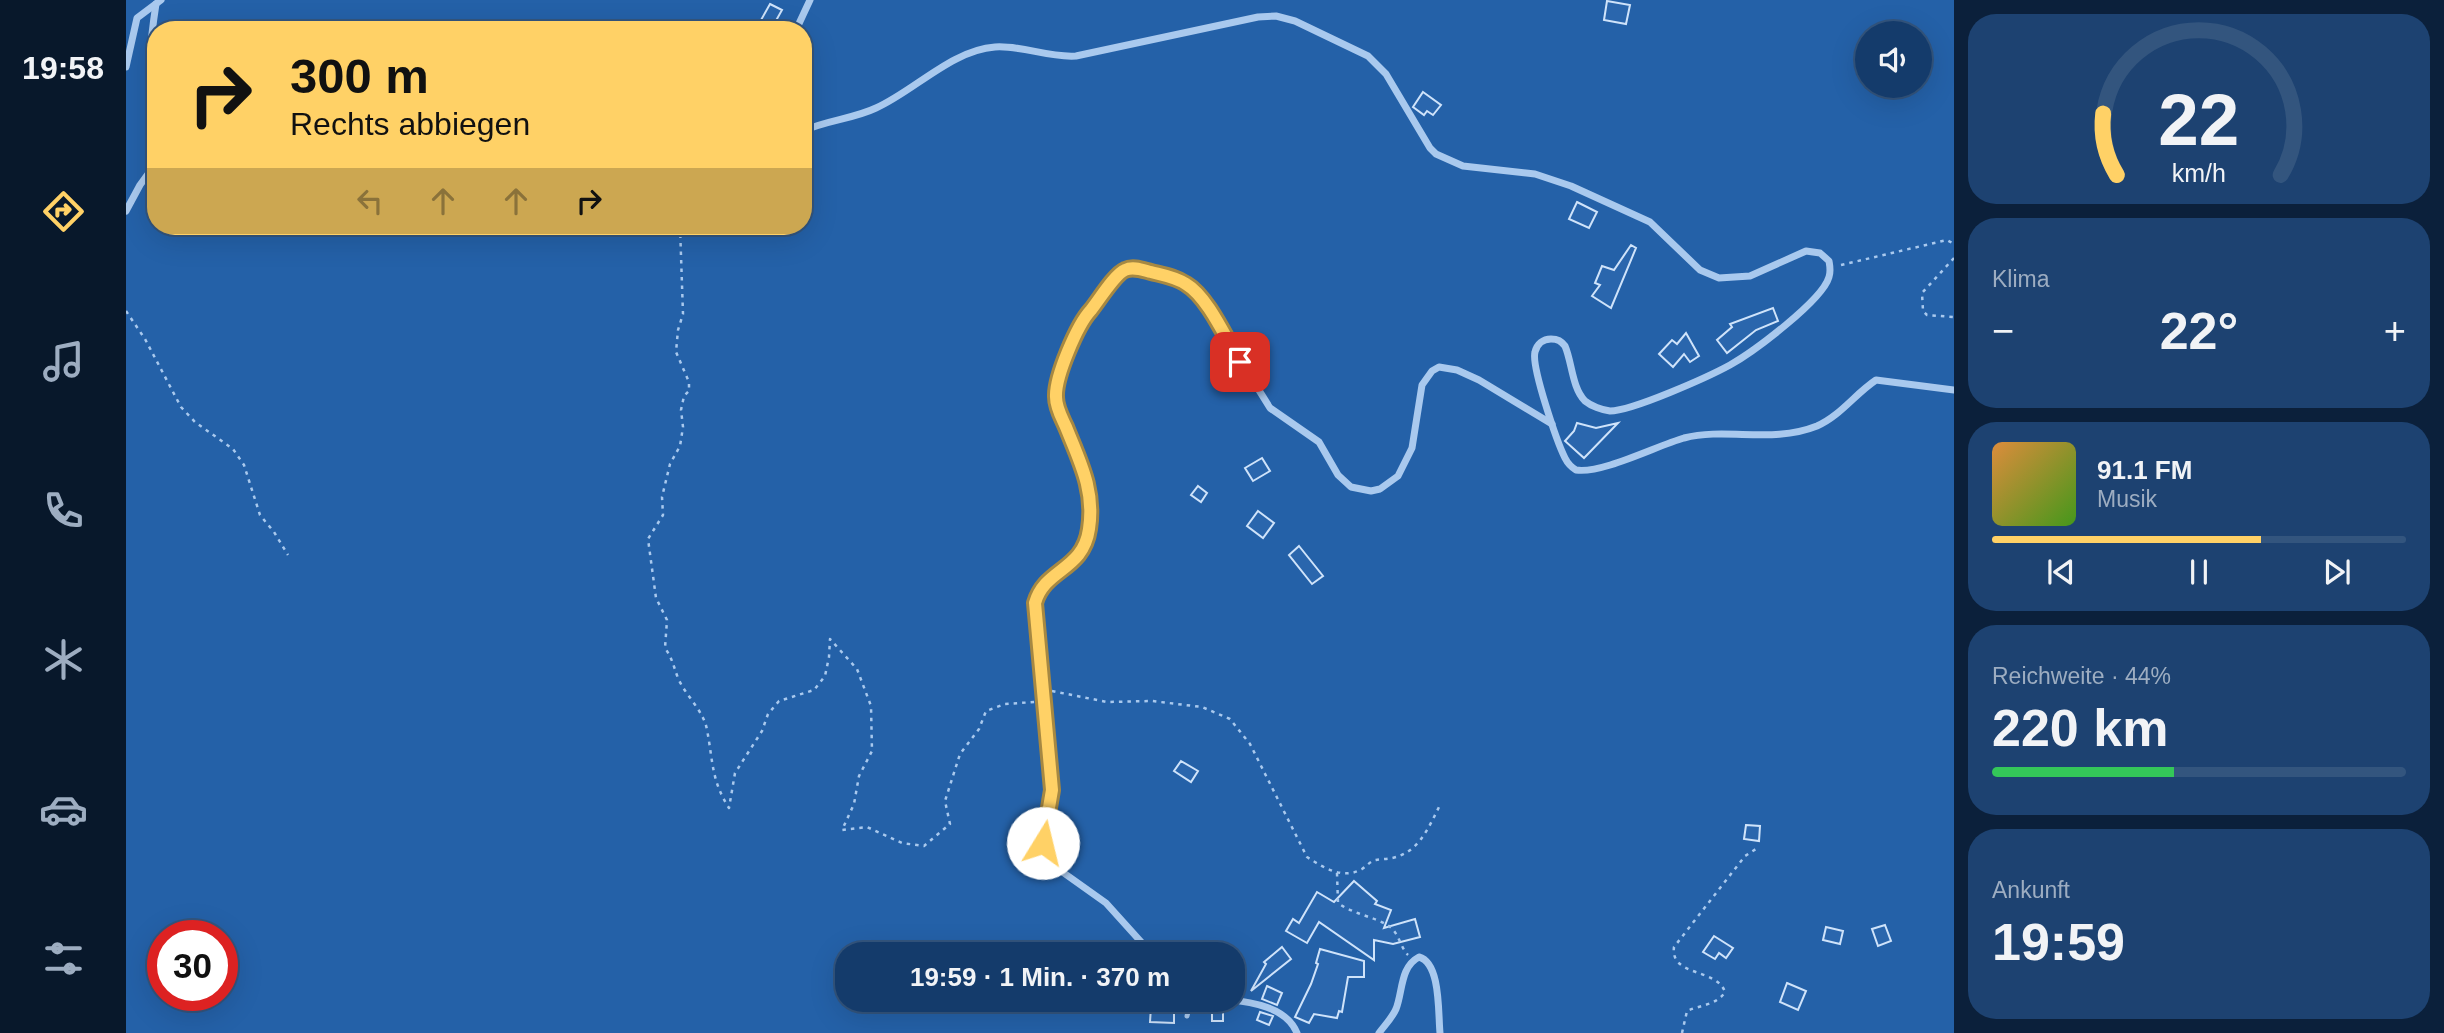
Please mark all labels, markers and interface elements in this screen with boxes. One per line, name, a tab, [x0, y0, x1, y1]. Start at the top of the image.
map controls	[1855, 21, 1932, 98]
button: sound	[1855, 21, 1932, 98]
icon: right	[175, 49, 266, 140]
text: 300 m	[290, 49, 429, 103]
text: 19:58	[22, 50, 104, 86]
text: 22	[2159, 79, 2239, 160]
text: Rechts abbiegen	[290, 106, 530, 142]
text: km/h	[2172, 159, 2226, 187]
icon: left	[351, 182, 389, 220]
icon: ahead	[424, 182, 462, 220]
icon: ahead	[497, 182, 535, 220]
icon: right	[570, 182, 608, 220]
icon: directions	[39, 187, 88, 236]
text: Klima	[1992, 266, 2050, 292]
text: 22°	[2160, 302, 2238, 360]
text: −	[1992, 310, 2014, 352]
text: +	[2384, 310, 2406, 352]
pin	[1210, 332, 1270, 392]
icon: music	[39, 337, 88, 386]
icon: arrive	[1221, 343, 1259, 381]
text: 91.1 FM	[2097, 455, 2192, 485]
icon: phone	[39, 486, 88, 535]
text: Musik	[2097, 486, 2157, 512]
icon: previous	[2042, 553, 2080, 591]
icon: pause	[2180, 553, 2218, 591]
icon: next	[2318, 553, 2356, 591]
icon: climate	[39, 635, 88, 684]
text: Reichweite · 44%	[1992, 663, 2171, 689]
text: 220 km	[1992, 699, 2168, 757]
icon: car	[39, 785, 88, 834]
position arrow	[1006, 806, 1080, 880]
text: Ankunft	[1992, 877, 2070, 903]
text: 19:59	[1992, 913, 2125, 971]
speed limit sign: 30	[147, 920, 238, 1011]
icon: filters	[39, 934, 88, 983]
text: 19:59 · 1 Min. · 370 m	[910, 962, 1170, 992]

